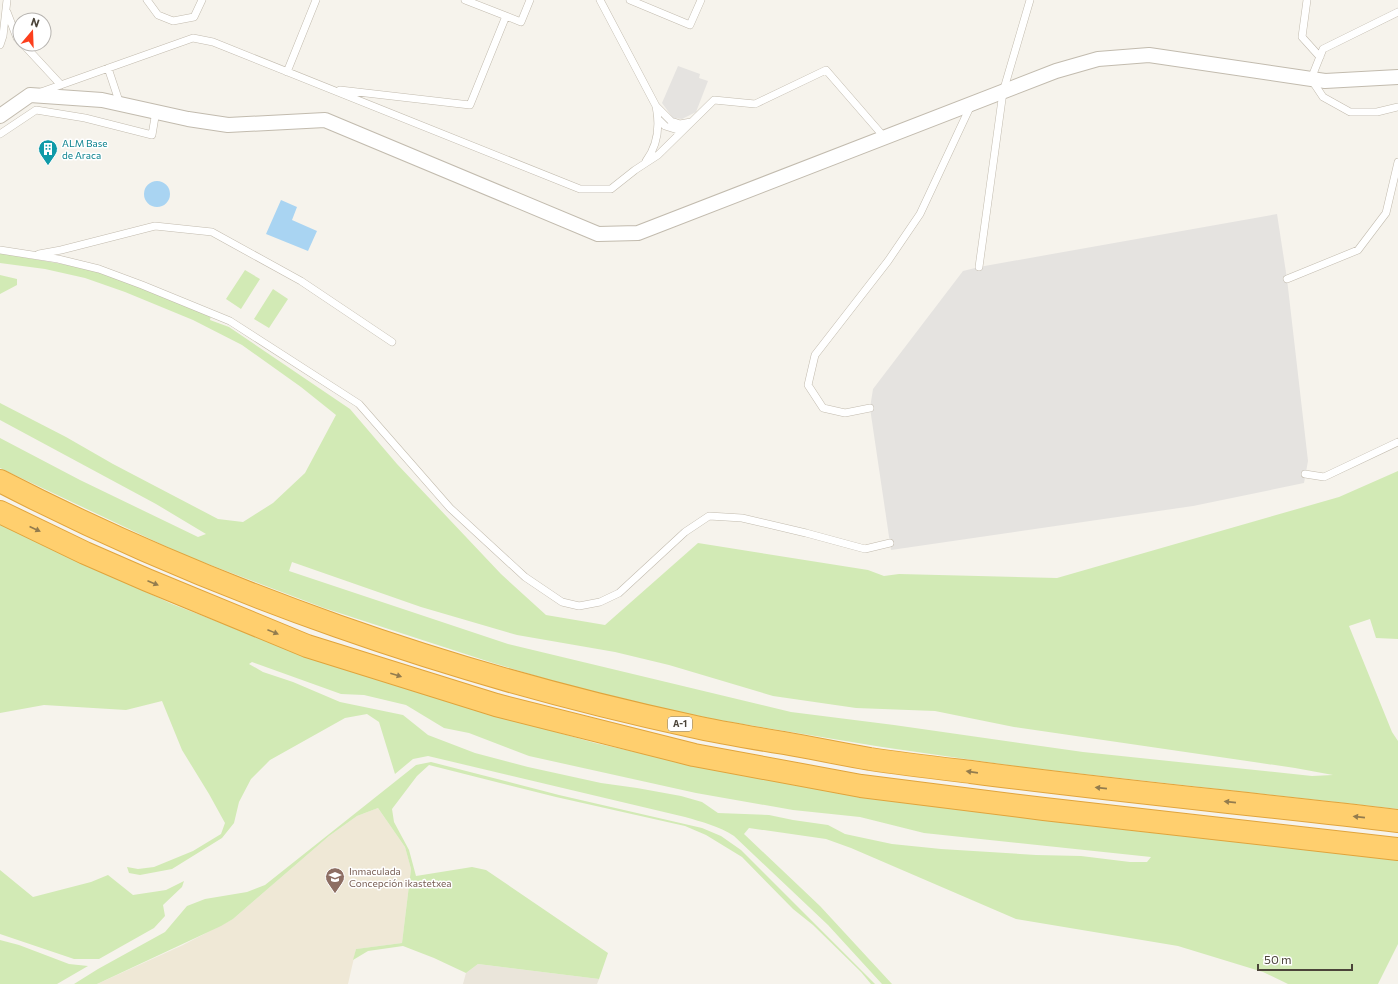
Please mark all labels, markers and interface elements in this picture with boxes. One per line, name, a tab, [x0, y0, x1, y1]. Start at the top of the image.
north arrow	[12, 12, 52, 52]
text: N	[29, 15, 41, 30]
place label: ALM Base de Araca	[62, 137, 108, 161]
building icon: ALM Base de Araca	[37, 138, 59, 166]
one-way arrow	[29, 526, 41, 532]
one-way arrow	[148, 580, 160, 586]
one-way arrow	[268, 630, 280, 636]
one-way arrow	[391, 672, 403, 678]
road number: A-1	[668, 717, 692, 731]
one-way arrow	[966, 769, 978, 775]
one-way arrow	[1095, 785, 1107, 791]
one-way arrow	[1224, 799, 1236, 806]
one-way arrow	[1353, 814, 1365, 820]
place label: Inmaculada Concepción ikastetxea	[349, 865, 452, 889]
school or university icon: Inmaculada Concepción ikastetxea	[324, 866, 346, 894]
scale bar	[1258, 946, 1352, 972]
text: 50 m	[1264, 952, 1292, 966]

